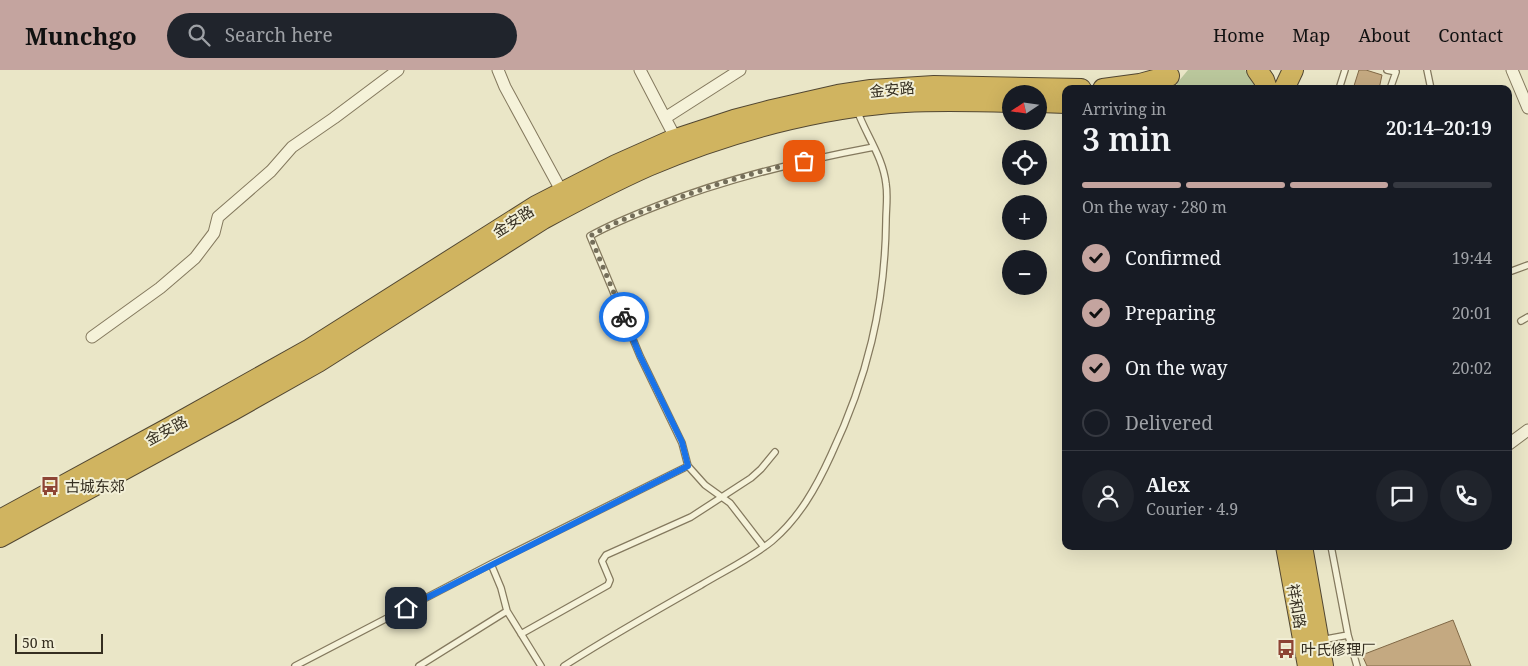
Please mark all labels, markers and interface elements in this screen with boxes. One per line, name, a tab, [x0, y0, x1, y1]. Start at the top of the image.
search box	[167, 13, 517, 58]
text: Munchgo	[25, 19, 137, 52]
icon: search	[185, 21, 213, 49]
text: Search here	[225, 22, 333, 48]
text: Home	[1213, 23, 1264, 47]
text: Map	[1292, 23, 1330, 47]
text: About	[1358, 23, 1410, 47]
text: Contact	[1438, 23, 1503, 47]
street label: 金安路	[869, 77, 915, 101]
north arrow	[1002, 85, 1048, 130]
map controls	[1002, 85, 1047, 295]
text: Arriving in	[1082, 98, 1166, 120]
text: 20:14–20:19	[1386, 115, 1492, 141]
text: 3 min	[1082, 117, 1171, 160]
pin	[783, 140, 825, 182]
button: locate	[1002, 140, 1047, 185]
icon: bag	[790, 147, 818, 175]
button: +	[1002, 195, 1047, 240]
text: On the way · 280 m	[1082, 196, 1227, 218]
street label: 金安路	[489, 201, 537, 241]
icon: check	[1082, 244, 1110, 272]
text: Confirmed	[1125, 245, 1221, 271]
text: 19:44	[1452, 247, 1492, 269]
button: −	[1002, 250, 1047, 295]
courier	[599, 292, 649, 342]
icon: check	[1082, 299, 1110, 327]
text: Preparing	[1125, 300, 1215, 326]
text: 20:01	[1452, 302, 1492, 324]
icon: bike	[610, 303, 638, 331]
icon: check	[1082, 354, 1110, 382]
text: On the way	[1125, 355, 1228, 381]
text: 20:02	[1452, 357, 1492, 379]
text: Delivered	[1125, 410, 1213, 436]
street label: 金安路	[141, 411, 191, 449]
button: person	[1082, 470, 1134, 522]
button: chat	[1376, 470, 1428, 522]
button: phone	[1440, 470, 1492, 522]
text: Alex	[1146, 472, 1190, 498]
bus stop icon: 古城东郊	[39, 475, 61, 497]
place label: 古城东郊	[65, 476, 125, 496]
text: Courier · 4.9	[1146, 498, 1238, 520]
street label: 祥和路	[1283, 582, 1311, 630]
pin	[385, 587, 427, 629]
icon: home	[392, 594, 420, 622]
scale bar	[15, 631, 102, 654]
text: 50 m	[22, 633, 55, 652]
bus stop icon: 叶氏修理厂	[1275, 638, 1297, 660]
place label: 叶氏修理厂	[1301, 639, 1376, 659]

